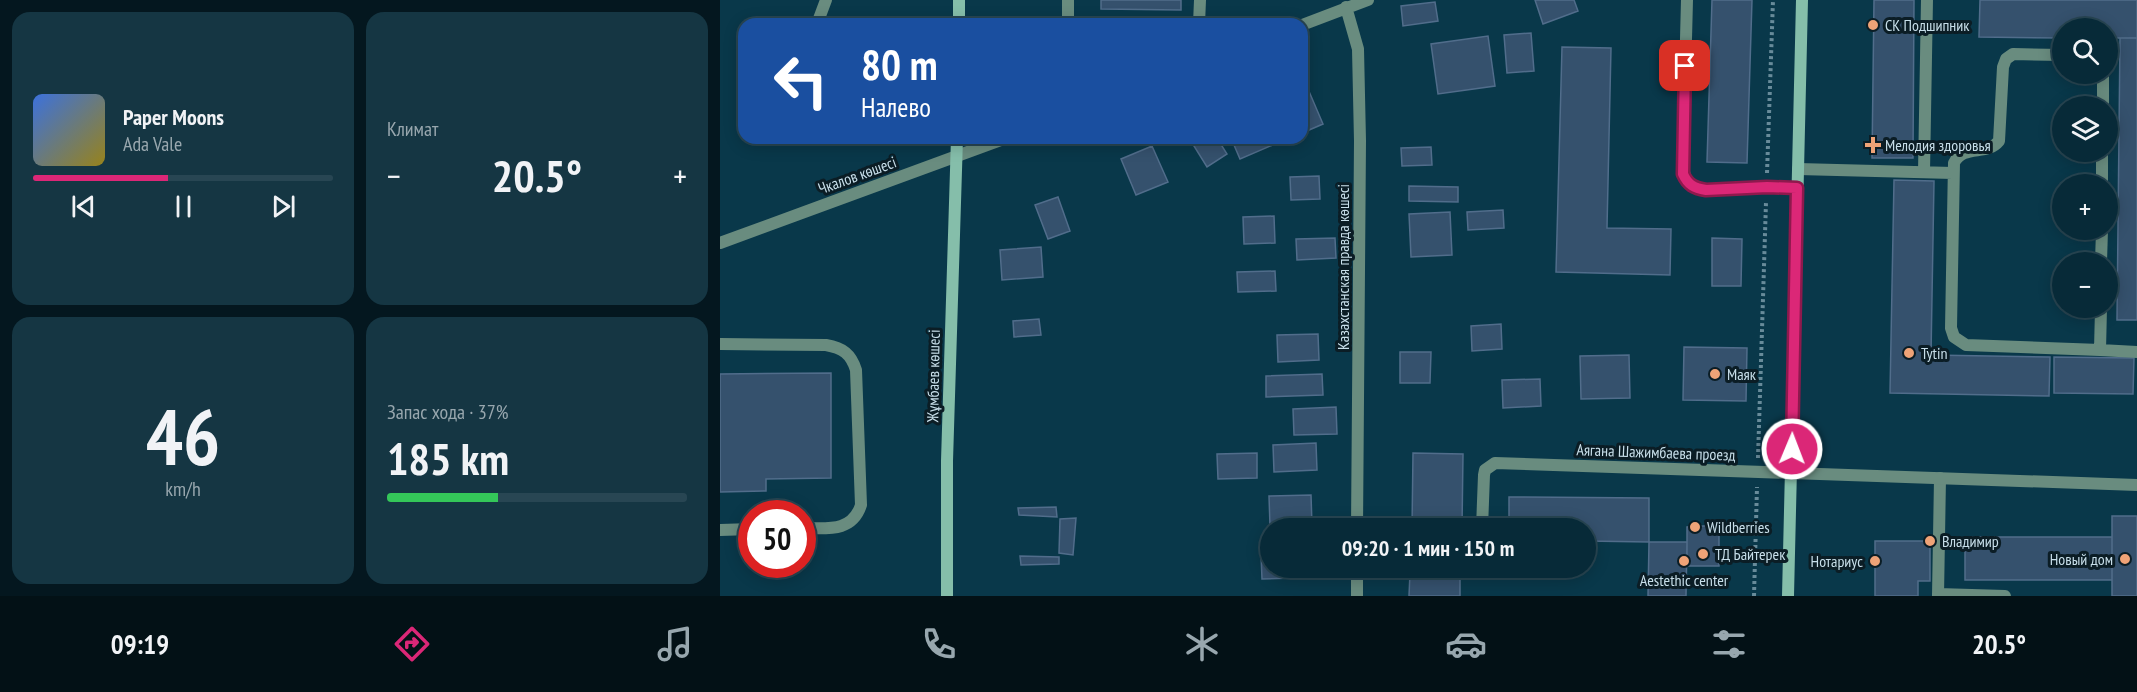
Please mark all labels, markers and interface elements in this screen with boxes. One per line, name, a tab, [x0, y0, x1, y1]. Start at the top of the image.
place label: СК Подшипник	[1885, 15, 1970, 35]
marker: СК Подшипник	[1866, 18, 1880, 32]
map controls	[2052, 18, 2118, 318]
button: search	[2052, 18, 2118, 84]
text: 80 m	[861, 37, 938, 92]
pin	[1659, 40, 1710, 91]
icon: left	[762, 42, 840, 120]
icon: arrive	[1668, 49, 1701, 82]
text: Налево	[861, 90, 931, 124]
button: layers	[2052, 96, 2118, 162]
text: Paper Moons	[123, 103, 224, 131]
text: Климат	[387, 116, 438, 142]
text: Ada Vale	[123, 131, 182, 157]
place label: Мелодия здоровья	[1885, 135, 1991, 155]
marker: Мелодия здоровья	[1866, 138, 1880, 152]
text: 20.5°	[492, 146, 582, 204]
street label: Чкалов көшесі	[815, 152, 899, 198]
text: −	[387, 154, 401, 197]
text: +	[673, 154, 687, 197]
button: +	[2052, 174, 2118, 240]
street label: Казахстанская правда көшесі	[1333, 184, 1353, 350]
icon: previous	[67, 190, 100, 223]
icon: pause	[167, 190, 200, 223]
icon: next	[267, 190, 300, 223]
button: −	[2052, 252, 2118, 318]
street label: Жұмбаев көшесі	[922, 329, 944, 424]
place label: Tytin	[1921, 343, 1947, 363]
marker: Tytin	[1902, 346, 1916, 360]
place label: Маяк	[1727, 364, 1757, 384]
marker: Маяк	[1708, 367, 1722, 381]
text: 46	[146, 386, 220, 487]
text: Запас хода · 37%	[387, 399, 508, 425]
position arrow	[1760, 417, 1824, 481]
text: 185 km	[387, 429, 509, 487]
street label: Аягана Шажимбаева проезд	[1576, 439, 1736, 465]
text: km/h	[165, 476, 201, 502]
speed limit sign: 50	[738, 500, 816, 578]
place label: Wildberries	[1707, 517, 1770, 537]
marker: Wildberries	[1688, 520, 1702, 534]
place label: Владимир	[1942, 531, 1999, 551]
text: 09:20 · 1 мин · 150 m	[1342, 534, 1514, 562]
marker: Владимир	[1923, 534, 1937, 548]
place label: ТД Байтерек	[1715, 544, 1786, 564]
marker: ТД Байтерек	[1696, 547, 1710, 561]
place label: Новый дом	[2050, 549, 2113, 569]
place label: Нотариус	[1811, 551, 1863, 571]
marker: Новый дом	[2118, 552, 2132, 566]
marker: Aestethic center	[1677, 554, 1691, 568]
marker: Нотариус	[1868, 554, 1882, 568]
place label: Aestethic center	[1640, 570, 1729, 590]
icon: directions	[391, 623, 433, 665]
icon: music	[654, 623, 696, 665]
icon: phone	[918, 623, 960, 665]
icon: climate	[1181, 623, 1223, 665]
icon: car	[1445, 623, 1487, 665]
icon: filters	[1708, 623, 1750, 665]
text: 09:19	[111, 627, 169, 661]
text: 20.5°	[1972, 627, 2026, 661]

